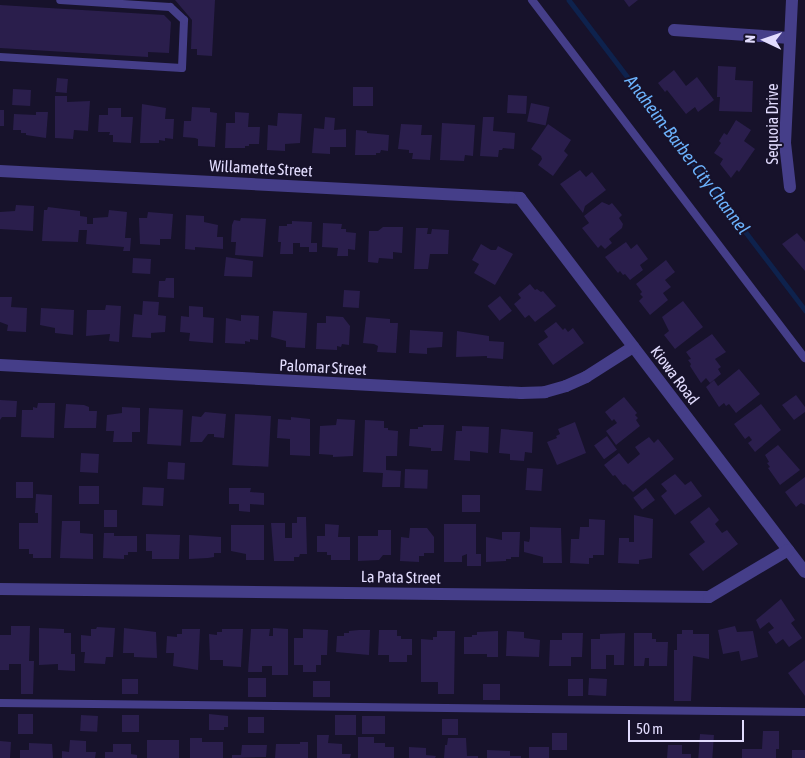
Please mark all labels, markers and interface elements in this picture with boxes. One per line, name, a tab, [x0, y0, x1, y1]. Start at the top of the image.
north arrow	[740, 15, 790, 65]
text: N	[742, 35, 758, 44]
water label: Anaheim-Barber City Channel	[620, 71, 754, 239]
street label: Sequoia Drive	[762, 83, 782, 165]
street label: Willamette Street	[209, 156, 313, 180]
street label: Kiowa Road	[647, 342, 703, 408]
street label: Palomar Street	[279, 355, 367, 379]
street label: La Pata Street	[361, 567, 441, 587]
scale bar	[630, 710, 746, 742]
text: 50 m	[636, 720, 663, 737]

